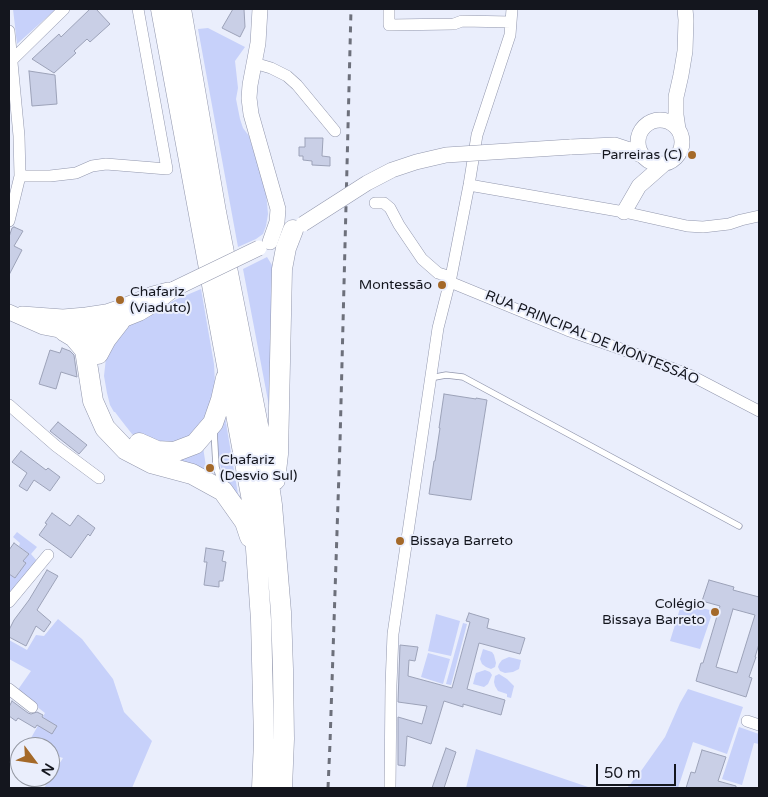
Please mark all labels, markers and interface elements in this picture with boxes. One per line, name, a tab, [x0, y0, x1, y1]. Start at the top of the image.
place label: Parreiras (C)	[601, 147, 682, 163]
marker: Parreiras (C)	[686, 149, 698, 161]
place label: Montessão	[359, 277, 432, 293]
marker: Montessão	[436, 279, 448, 291]
place label: Chafariz (Viaduto)	[130, 284, 190, 316]
street label: RUA PRINCIPAL DE MONTESSÃO	[483, 287, 701, 389]
marker: Chafariz (Viaduto)	[114, 294, 126, 306]
place label: Chafariz (Desvio Sul)	[220, 452, 297, 484]
marker: Chafariz (Desvio Sul)	[204, 462, 216, 474]
place label: Bissaya Barreto	[410, 533, 513, 549]
marker: Bissaya Barreto	[394, 535, 406, 547]
place label: Colégio Bissaya Barreto	[602, 596, 705, 628]
marker: Colégio Bissaya Barreto	[709, 606, 721, 618]
north arrow	[10, 737, 60, 787]
scale bar	[598, 754, 678, 786]
text: N	[37, 760, 58, 779]
text: 50 m	[604, 764, 641, 782]

